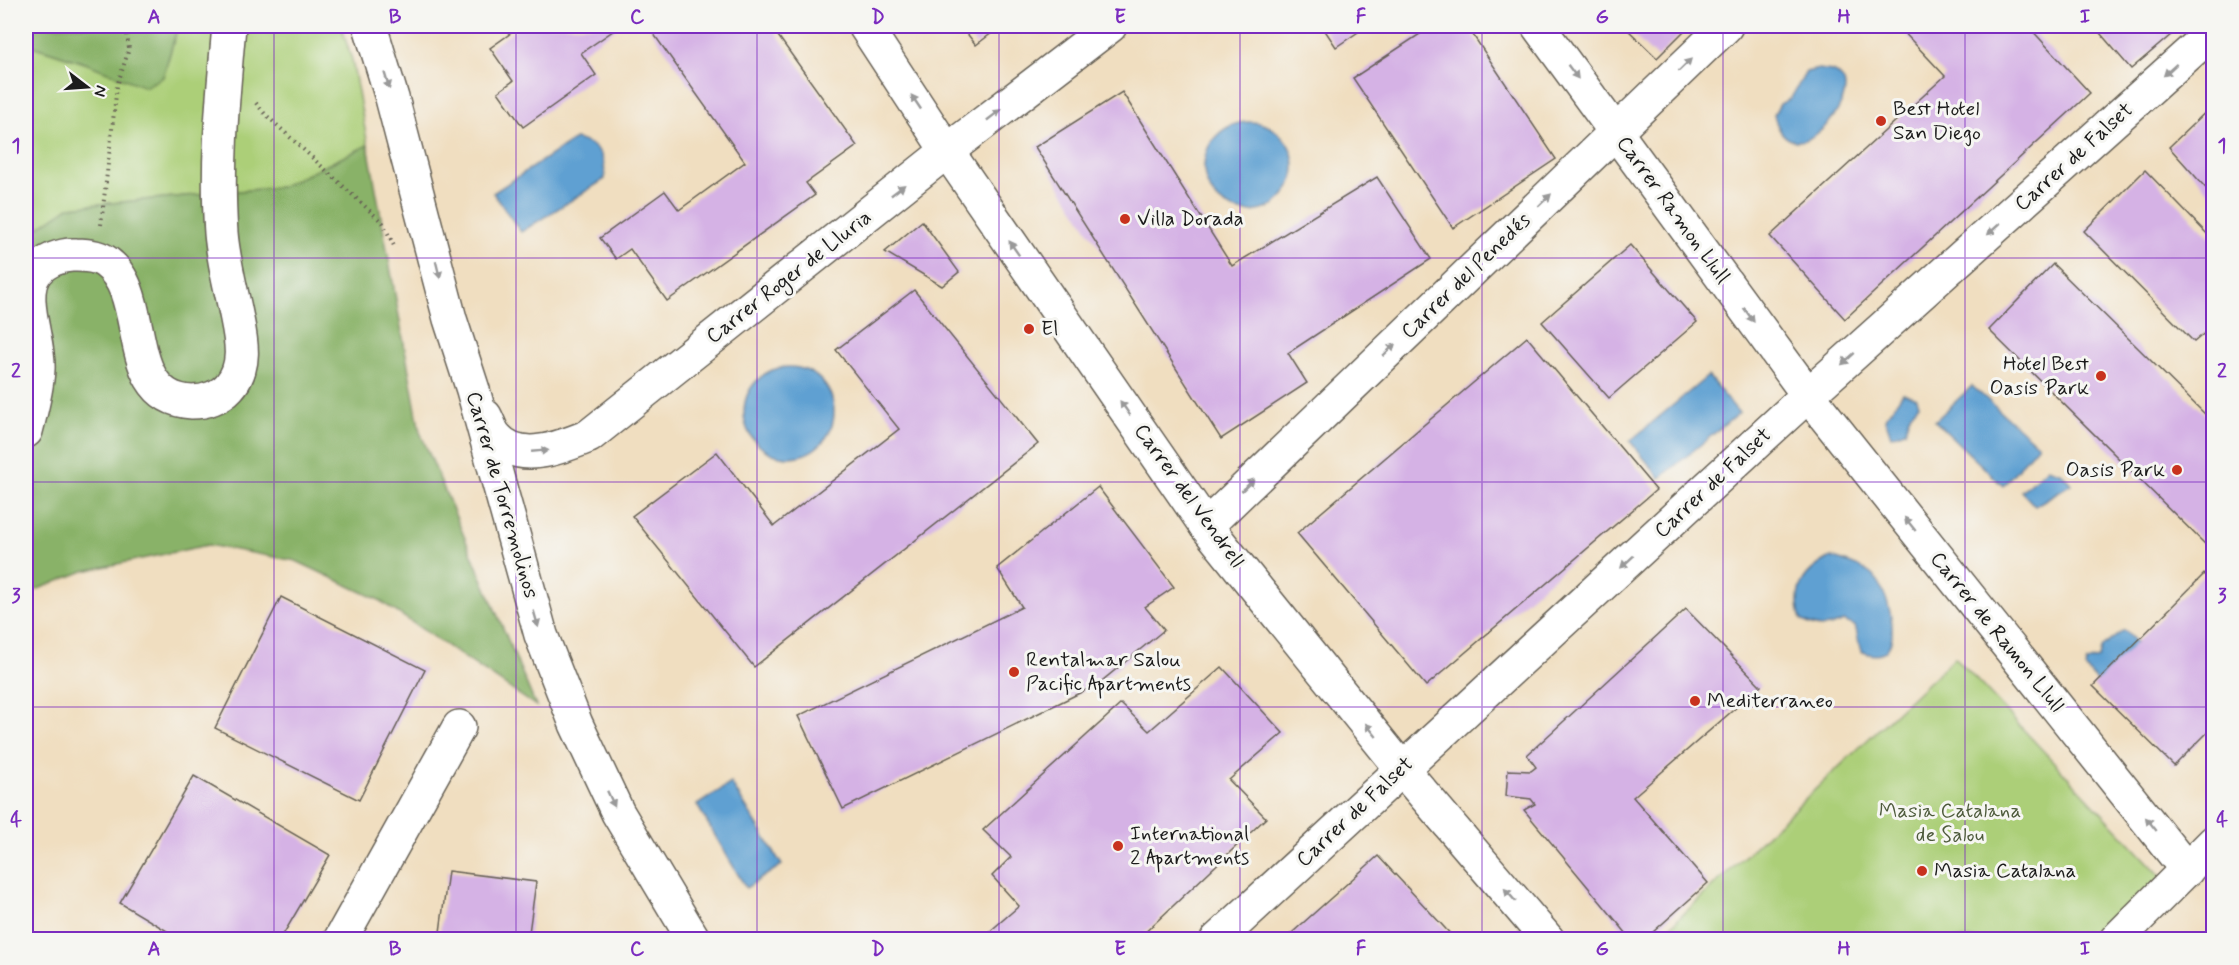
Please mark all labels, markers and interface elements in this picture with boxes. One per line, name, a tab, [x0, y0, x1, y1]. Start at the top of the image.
text: A	[147, 4, 161, 31]
text: B	[389, 4, 402, 31]
text: C	[630, 4, 645, 31]
text: D	[871, 4, 885, 31]
text: E	[1114, 4, 1126, 31]
text: F	[1356, 4, 1367, 31]
text: G	[1595, 4, 1609, 31]
text: H	[1837, 4, 1851, 31]
text: I	[2080, 4, 2090, 31]
north arrow	[57, 57, 117, 117]
one-way arrow	[1678, 58, 1693, 72]
one-way arrow	[2163, 63, 2178, 76]
one-way arrow	[1567, 64, 1579, 80]
one-way arrow	[383, 73, 392, 91]
text: N	[88, 83, 112, 99]
one-way arrow	[910, 94, 921, 110]
place label: Best Hotel San Diego	[1893, 95, 1981, 147]
street label: Carrer de Falset	[2009, 96, 2139, 218]
one-way arrow	[986, 109, 1002, 122]
marker: Best Hotel San Diego	[1874, 114, 1888, 128]
street label: Carrer Ramon Llull	[1610, 130, 1736, 290]
text: 1	[12, 133, 20, 160]
text: 1	[2218, 133, 2226, 160]
one-way arrow	[891, 185, 906, 197]
one-way arrow	[1538, 194, 1552, 208]
street label: Carrer Roger de Lluria	[701, 204, 878, 351]
place label: Villa Dorada	[1137, 205, 1244, 233]
street label: Carrer del Penedés	[1395, 207, 1537, 345]
marker: Villa Dorada	[1118, 212, 1132, 226]
one-way arrow	[1986, 222, 2001, 236]
one-way arrow	[1008, 240, 1020, 256]
one-way arrow	[433, 260, 443, 279]
one-way arrow	[1743, 308, 1755, 323]
place label: El	[1041, 315, 1058, 343]
marker: El	[1022, 322, 1036, 336]
one-way arrow	[1382, 343, 1397, 357]
place label: Hotel Best Oasis Park	[1989, 350, 2089, 402]
one-way arrow	[1841, 352, 1856, 366]
text: 2	[11, 358, 21, 385]
text: 2	[2217, 358, 2227, 385]
marker: Hotel Best Oasis Park	[2094, 369, 2108, 383]
street label: Carrer de Torremolinos	[459, 388, 545, 602]
one-way arrow	[1119, 401, 1131, 417]
street label: Carrer del Vendrell	[1127, 418, 1251, 574]
street label: Carrer de Falset	[1648, 421, 1778, 545]
one-way arrow	[530, 446, 549, 455]
place label: Oasis Park	[2065, 456, 2165, 484]
marker: Oasis Park	[2170, 463, 2184, 477]
one-way arrow	[1241, 478, 1256, 492]
one-way arrow	[1904, 516, 1917, 532]
street label: Carrer de Ramon Llull	[1923, 546, 2071, 718]
one-way arrow	[1620, 554, 1634, 568]
text: 3	[11, 583, 21, 610]
text: 3	[2217, 583, 2227, 610]
one-way arrow	[532, 610, 541, 628]
place label: Rentalmar Salou Pacific Apartments	[1026, 646, 1191, 699]
marker: Rentalmar Salou Pacific Apartments	[1007, 665, 1021, 679]
place label: Mediterraneo	[1707, 687, 1833, 715]
marker: Mediterraneo	[1688, 694, 1702, 708]
one-way arrow	[1365, 723, 1378, 738]
street label: Carrer de Falset	[1290, 750, 1420, 874]
one-way arrow	[607, 790, 616, 807]
park label: Masia Catalana de Salou	[1879, 797, 2021, 849]
text: 4	[10, 807, 22, 834]
text: 4	[2216, 807, 2228, 834]
one-way arrow	[2145, 816, 2157, 831]
place label: International 2 Apartments	[1130, 820, 1249, 873]
marker: International 2 Apartments	[1111, 839, 1125, 853]
place label: Masia Catalana	[1934, 857, 2076, 885]
marker: Masia Catalana	[1915, 864, 1929, 878]
one-way arrow	[1504, 888, 1517, 903]
text: A	[147, 936, 161, 963]
text: B	[389, 936, 402, 963]
text: C	[630, 936, 645, 963]
text: D	[871, 936, 885, 963]
text: E	[1114, 936, 1126, 963]
text: F	[1356, 936, 1367, 963]
text: G	[1595, 936, 1609, 963]
text: H	[1837, 936, 1851, 963]
text: I	[2080, 936, 2090, 963]

